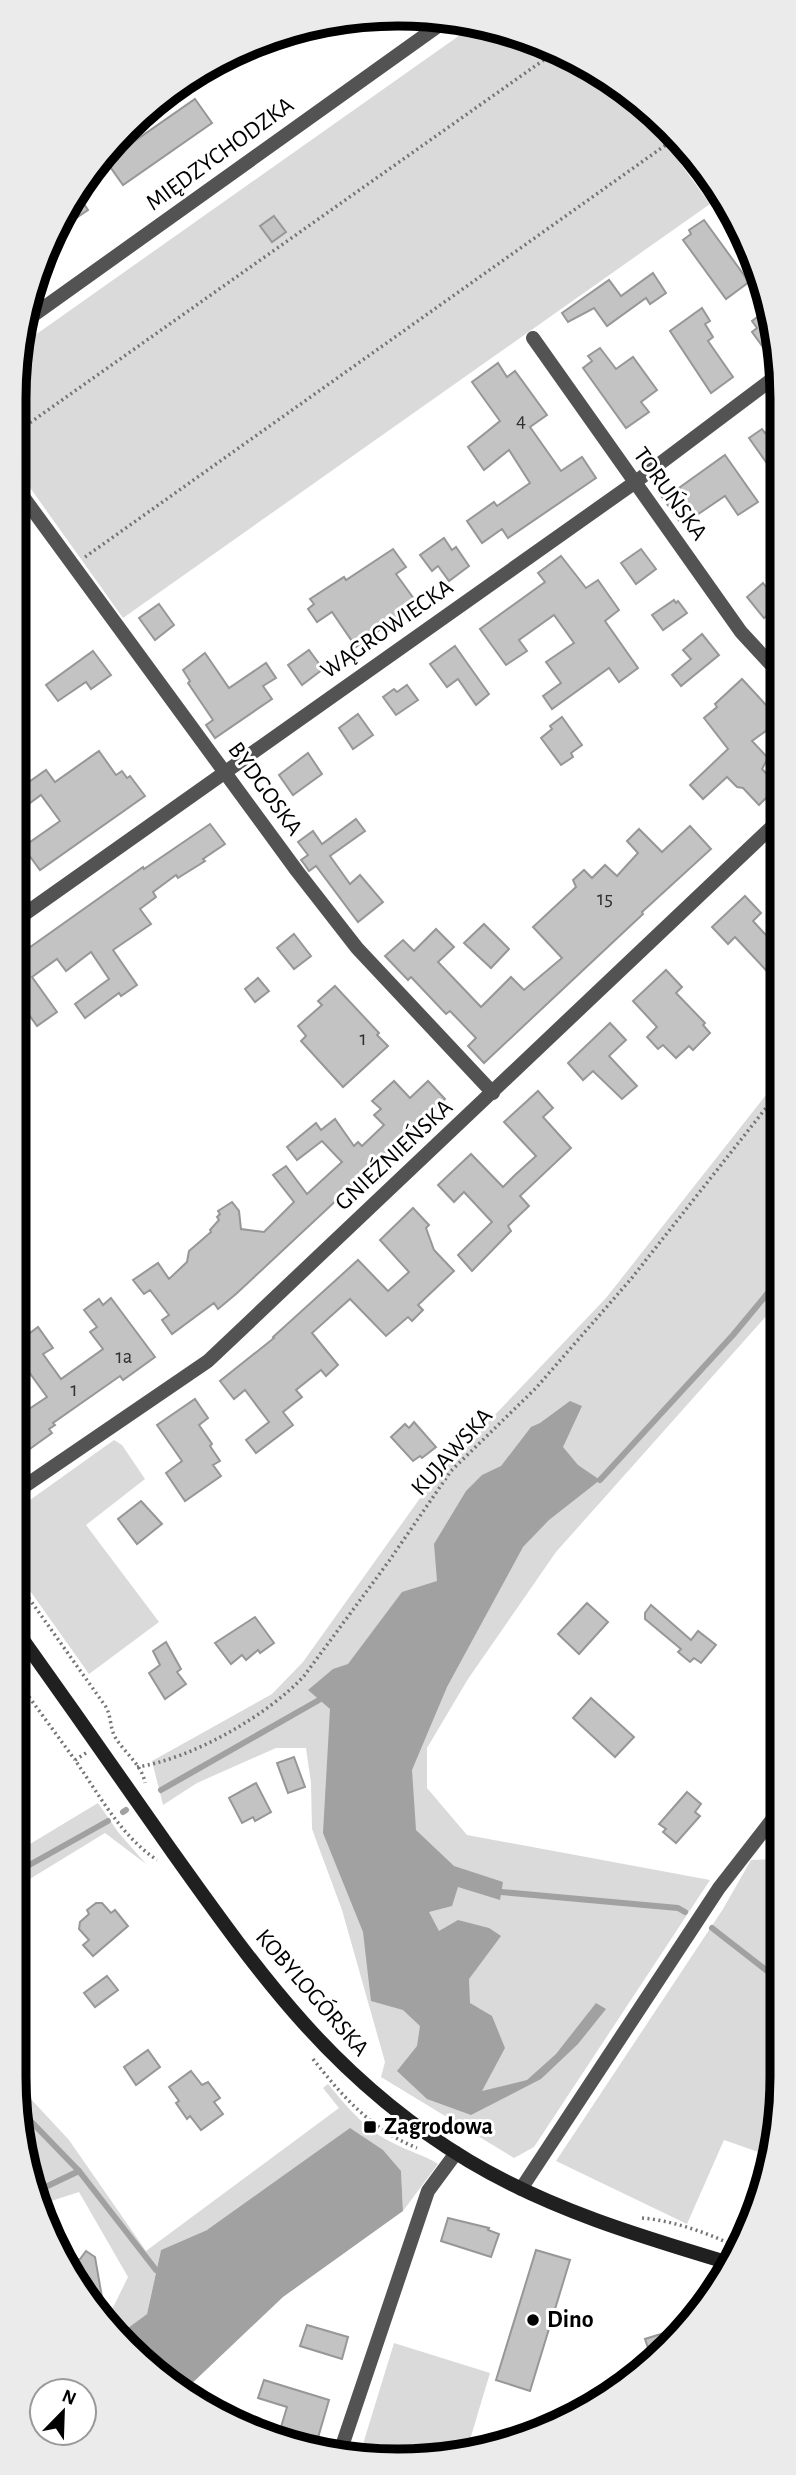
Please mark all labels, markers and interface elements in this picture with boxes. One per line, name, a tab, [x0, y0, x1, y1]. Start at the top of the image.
street label: MIĘDZYCHODZKA	[142, 93, 298, 215]
house number: 4	[516, 410, 526, 431]
street label: TORUŃSKA	[628, 442, 713, 545]
street label: WĄGROWIECKA	[317, 575, 458, 683]
street label: BYDGOSKA	[223, 738, 307, 840]
house number: 15	[597, 888, 613, 909]
house number: 1	[359, 1028, 367, 1049]
street label: GNIEŹNIEŃSKA	[329, 1093, 457, 1215]
house number: 1a	[116, 1346, 133, 1367]
house number: 1	[70, 1379, 78, 1400]
street label: KUJAWSKA	[407, 1404, 497, 1500]
street label: KOBYLOGÓRSKA	[251, 1924, 375, 2061]
place label: Zagrodowa	[384, 2115, 493, 2139]
marker: Zagrodowa	[362, 2119, 378, 2135]
place label: Dino	[547, 2308, 594, 2332]
marker: Dino	[525, 2312, 541, 2328]
north arrow	[28, 2377, 98, 2447]
text: N	[59, 2386, 79, 2409]

